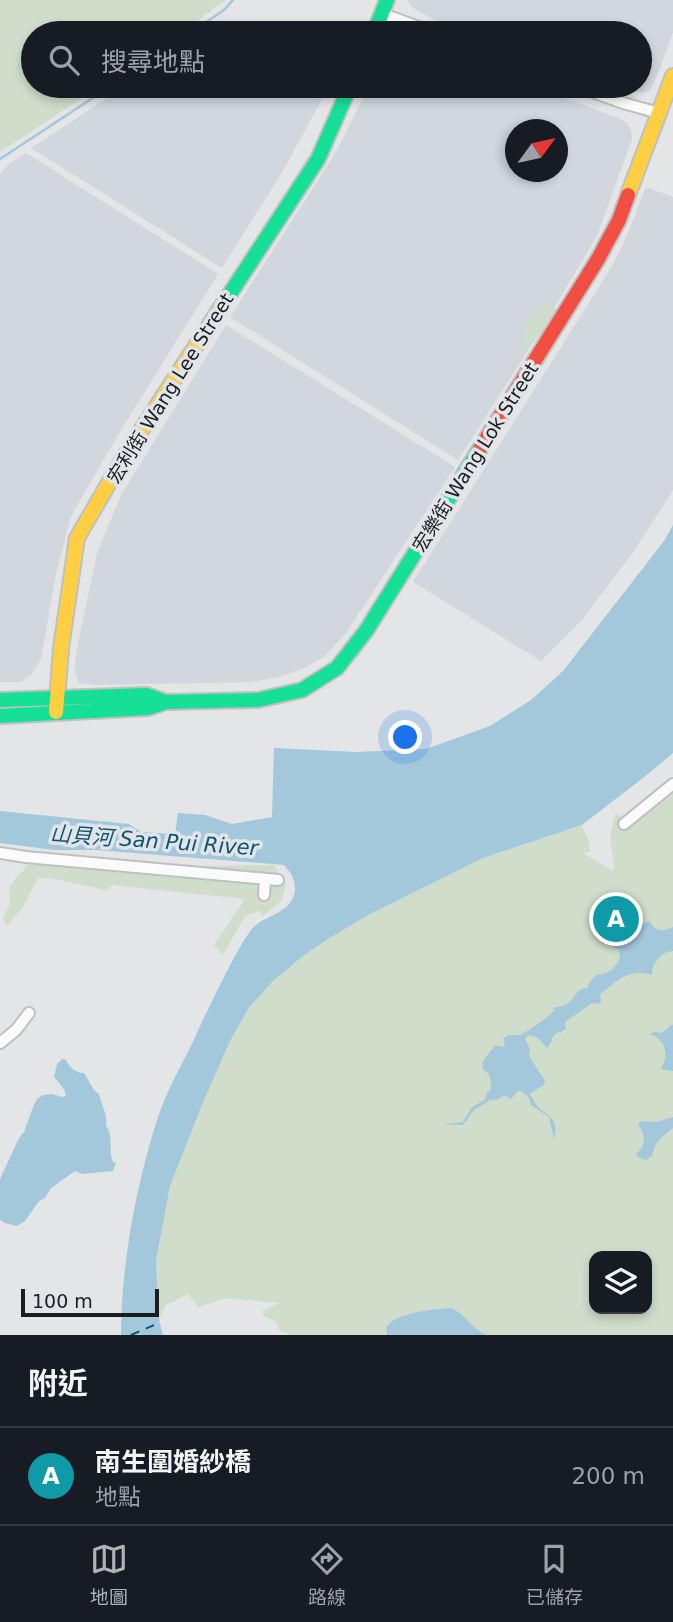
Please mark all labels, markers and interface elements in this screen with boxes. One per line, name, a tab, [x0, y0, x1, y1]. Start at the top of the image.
search box	[21, 21, 652, 98]
icon: search	[45, 41, 83, 79]
text: 搜尋地點	[101, 47, 205, 77]
north arrow	[505, 119, 568, 182]
street label: 宏利街 Wang Lee Street	[102, 289, 238, 487]
street label: 宏樂街 Wang Lok Street	[408, 358, 542, 556]
your location	[388, 720, 422, 754]
water label: 山貝河 San Pui River	[49, 822, 260, 860]
pin: A	[593, 893, 639, 945]
map controls	[589, 1251, 652, 1314]
button: layers	[589, 1251, 652, 1314]
scale bar	[21, 1286, 159, 1318]
text: 100 m	[32, 1290, 93, 1312]
text: 附近	[28, 1366, 88, 1401]
text: 南生圍婚紗橋	[95, 1447, 251, 1477]
text: A	[42, 1463, 60, 1489]
text: 200 m	[571, 1463, 645, 1489]
text: 地點	[95, 1484, 141, 1510]
tab: 地圖	[90, 1540, 128, 1609]
tab: 路線	[308, 1540, 346, 1609]
tab: 已儲存	[526, 1540, 583, 1609]

